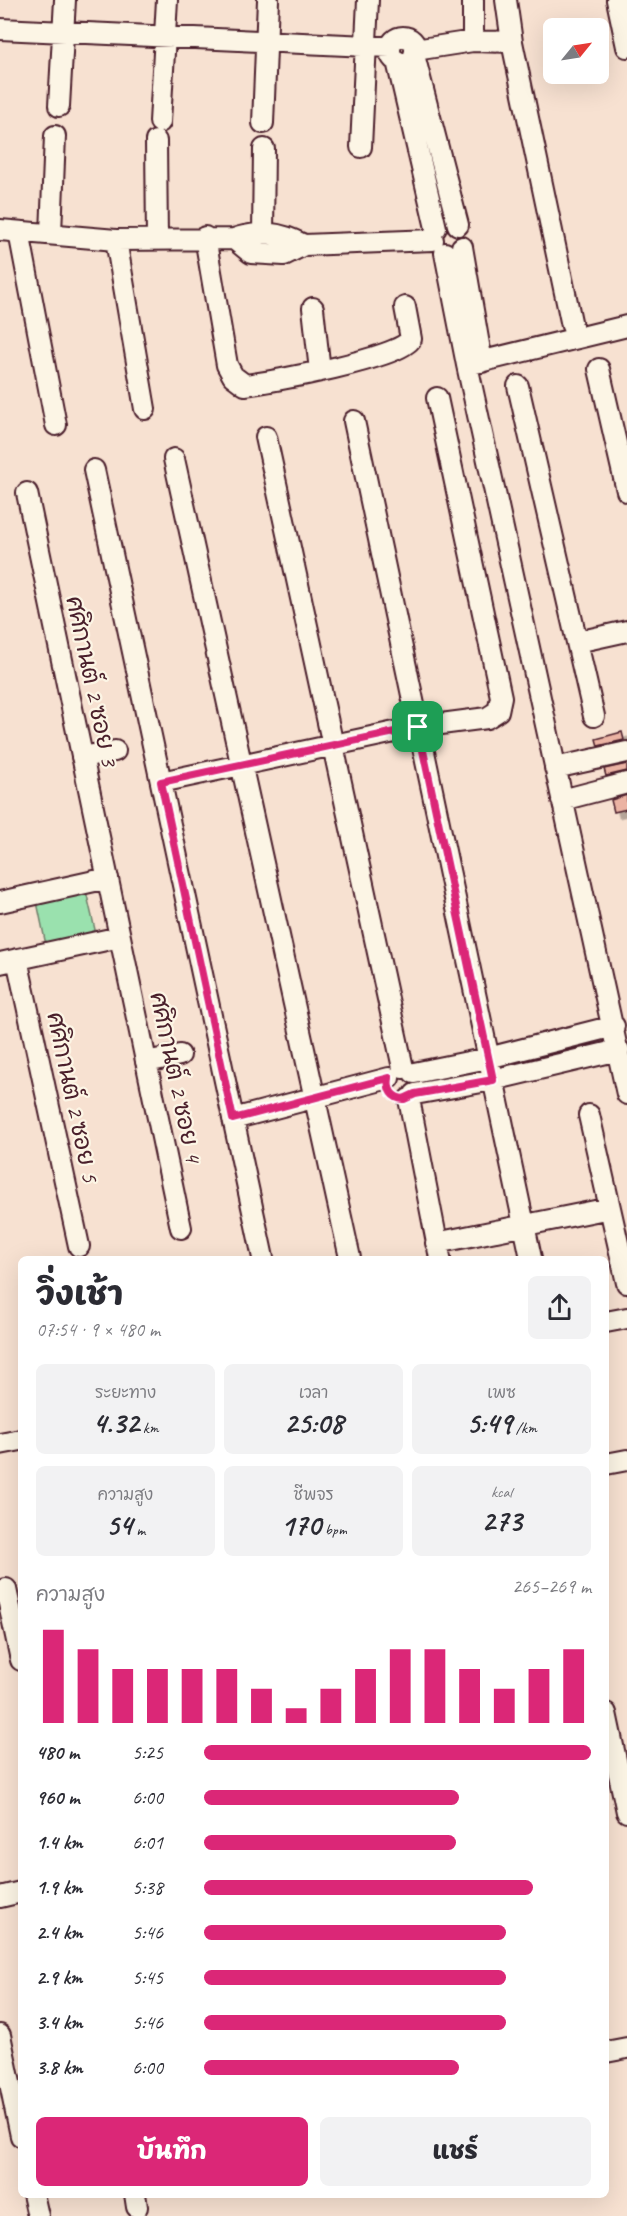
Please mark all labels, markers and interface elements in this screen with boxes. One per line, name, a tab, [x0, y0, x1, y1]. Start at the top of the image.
north arrow	[543, 18, 609, 84]
map controls	[543, 18, 609, 84]
street label: ศศิกานต์ 2 ซอย 3	[59, 593, 126, 771]
pin	[392, 701, 443, 752]
icon: arrive	[401, 710, 434, 743]
street label: ศศิกานต์ 2 ซอย 4	[143, 989, 210, 1167]
street label: ศศิกานต์ 2 ซอย 5	[40, 1009, 107, 1186]
text: วิ่งเช้า	[36, 1273, 123, 1315]
button: share	[528, 1276, 591, 1339]
text: 07:54 · 9 × 480 m	[36, 1317, 160, 1342]
text: ระยะทาง	[95, 1383, 156, 1403]
text: เวลา	[299, 1383, 328, 1403]
text: เพซ	[487, 1383, 516, 1403]
text: 4.32	[93, 1404, 139, 1442]
text: 25:08	[284, 1404, 343, 1442]
text: 5:49	[466, 1404, 512, 1442]
text: km	[139, 1418, 158, 1438]
text: /km	[512, 1418, 537, 1438]
text: kcal	[491, 1482, 512, 1502]
text: ความสูง	[98, 1485, 153, 1505]
text: ชีพจร	[293, 1485, 334, 1505]
text: 273	[481, 1502, 522, 1540]
text: 54	[106, 1506, 132, 1544]
text: 170	[280, 1506, 321, 1544]
text: m	[132, 1520, 145, 1540]
text: bpm	[321, 1520, 347, 1540]
text: 265–269 m	[512, 1574, 591, 1599]
text: ความสูง	[36, 1582, 105, 1607]
text: 480 m	[36, 1740, 79, 1765]
text: 5:25	[132, 1740, 163, 1765]
text: 960 m	[36, 1785, 79, 1810]
text: 6:00	[132, 1785, 163, 1810]
text: 1.4 km	[36, 1830, 83, 1855]
text: 6:01	[132, 1830, 163, 1855]
text: 1.9 km	[36, 1875, 82, 1900]
text: 5:38	[132, 1875, 163, 1900]
text: 2.4 km	[36, 1920, 83, 1945]
text: 5:46	[132, 1920, 163, 1945]
text: 2.9 km	[36, 1965, 82, 1990]
text: 5:45	[132, 1965, 163, 1990]
text: 3.4 km	[36, 2010, 83, 2035]
text: 5:46	[132, 2010, 163, 2035]
text: 3.8 km	[36, 2055, 83, 2080]
text: 6:00	[132, 2055, 163, 2080]
button: บันทึก	[36, 2117, 308, 2186]
button: แชร์	[320, 2117, 591, 2186]

